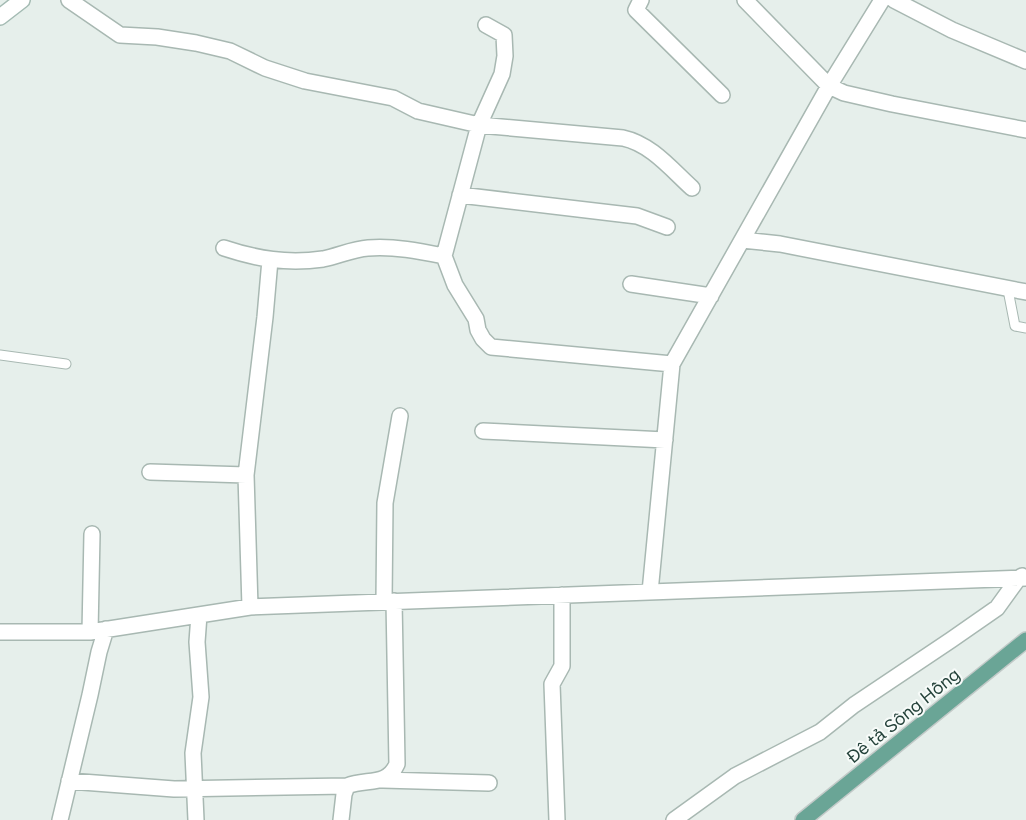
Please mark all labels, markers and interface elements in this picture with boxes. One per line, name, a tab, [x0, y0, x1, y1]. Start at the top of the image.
street label: Đê tả Sông Hồng	[842, 663, 964, 769]

